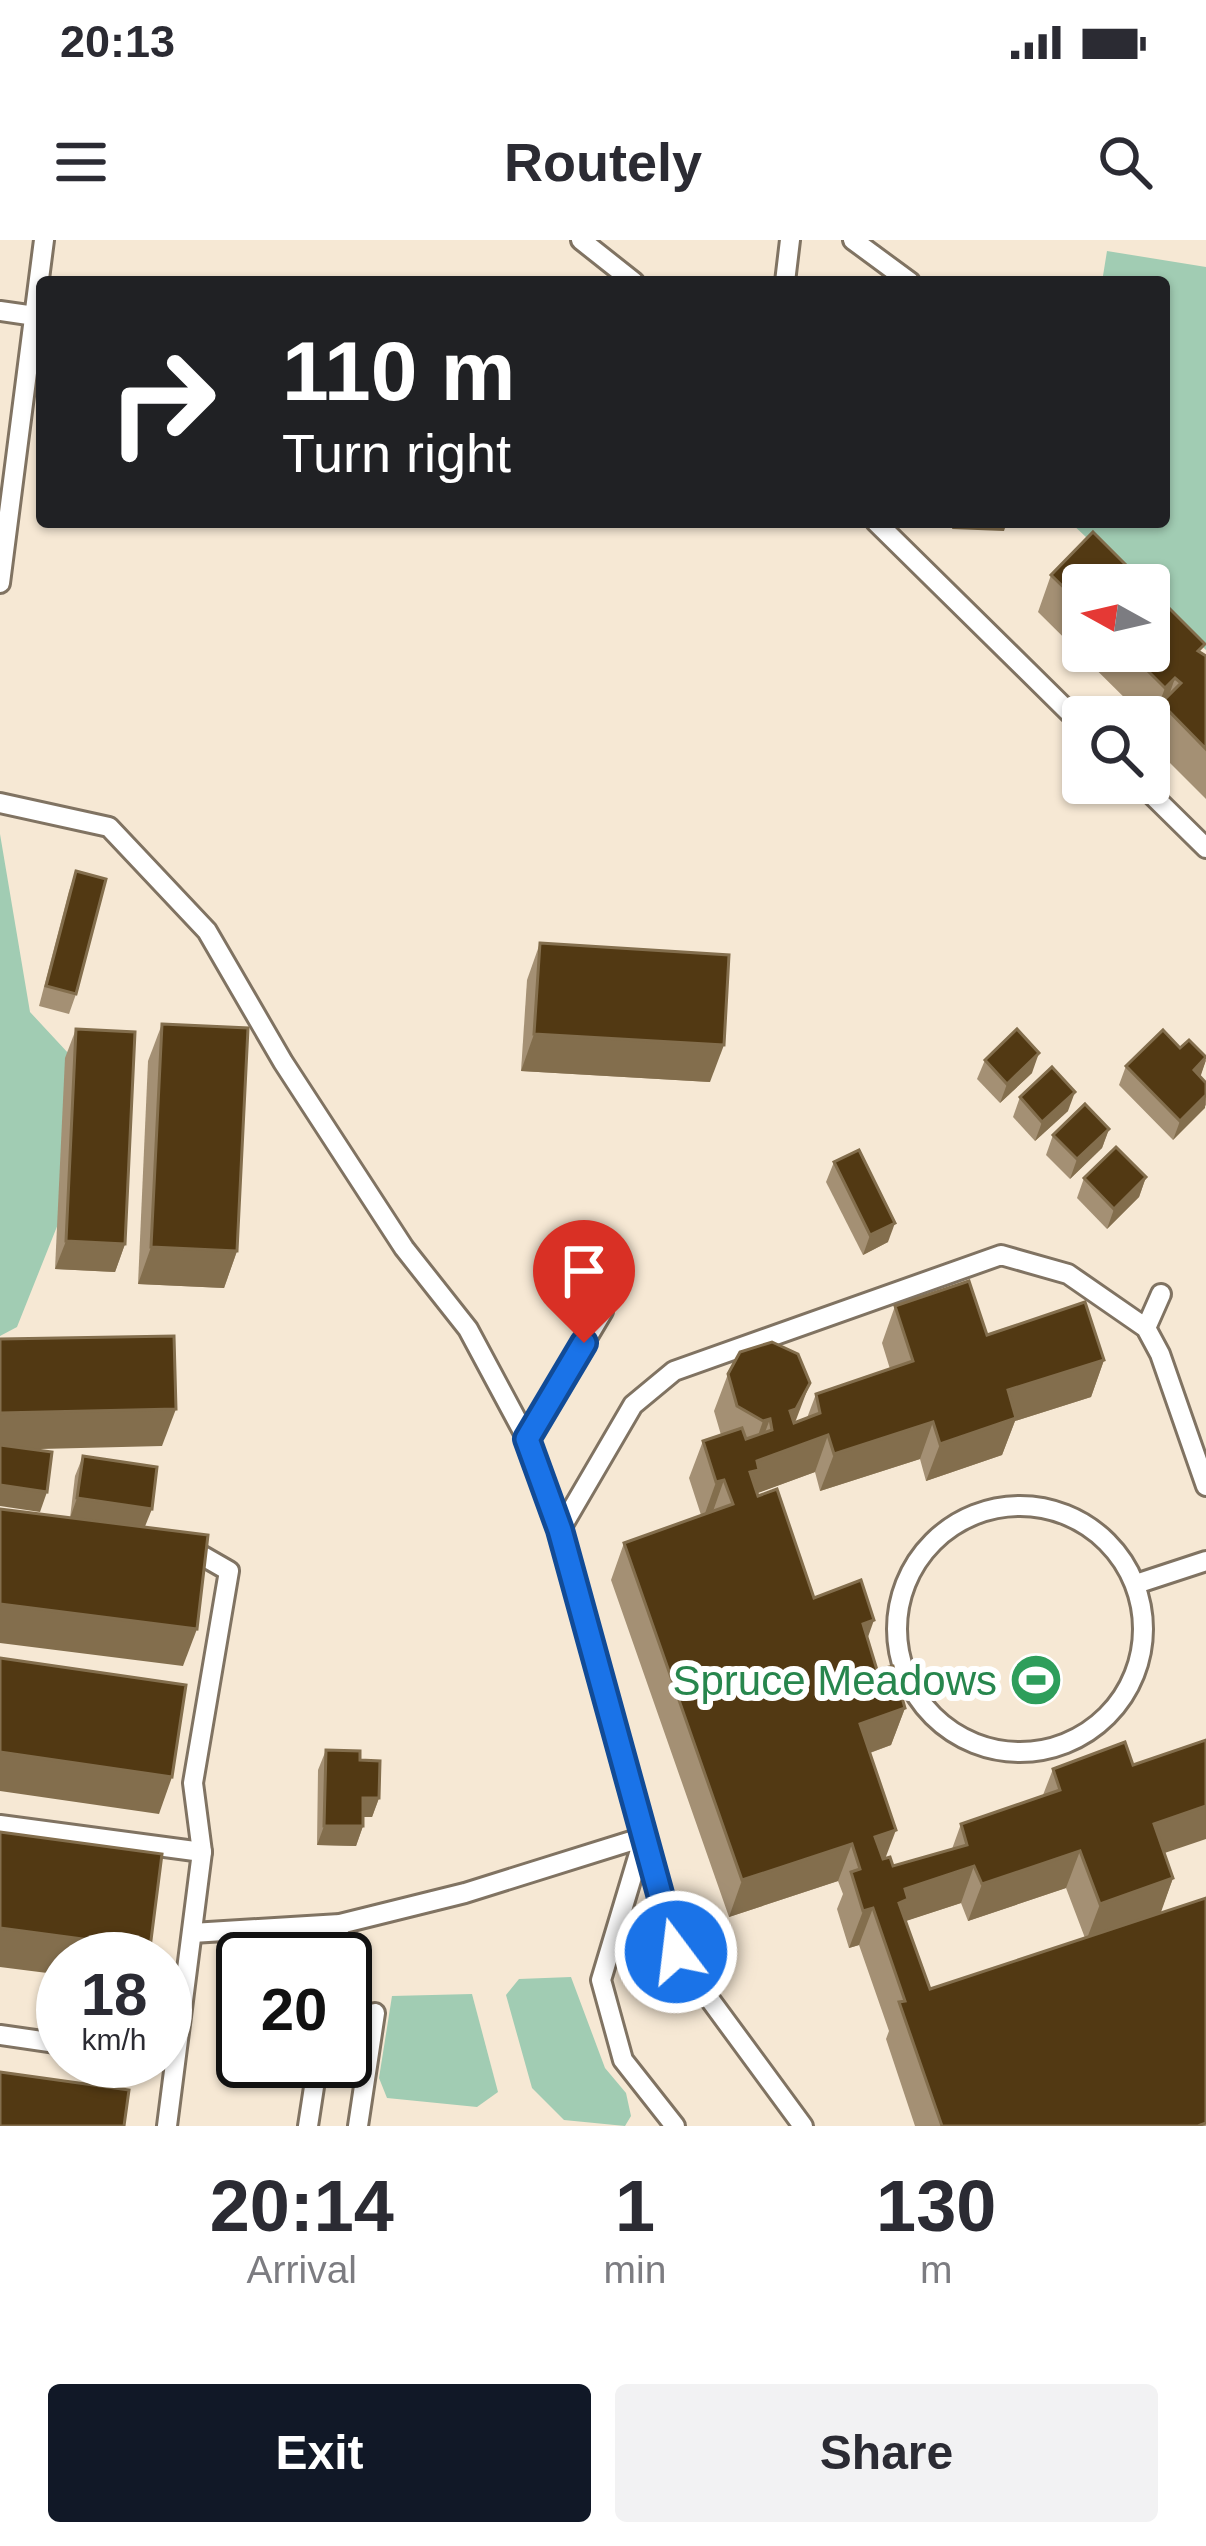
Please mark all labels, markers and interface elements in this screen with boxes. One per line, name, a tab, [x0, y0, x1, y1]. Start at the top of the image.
text: 20:13	[60, 16, 175, 67]
icon: menu	[48, 129, 114, 195]
icon: search	[1092, 129, 1158, 195]
text: Routely	[504, 132, 702, 192]
icon: right	[84, 324, 240, 480]
text: 110 m	[282, 324, 516, 418]
text: Turn right	[282, 423, 511, 483]
north arrow	[1062, 564, 1170, 672]
map controls	[1062, 564, 1170, 804]
button: search	[1062, 696, 1170, 804]
pin	[533, 1220, 635, 1343]
icon: arrive	[551, 1238, 617, 1304]
sports icon: Spruce Meadows	[1008, 1652, 1064, 1708]
place label: Spruce Meadows	[673, 1657, 997, 1704]
position arrow	[613, 1889, 739, 2015]
speed limit sign: 20	[216, 1932, 372, 2088]
text: 18	[81, 1961, 147, 2028]
text: km/h	[81, 2023, 147, 2056]
text: 20:14	[210, 2166, 394, 2246]
text: 1	[615, 2166, 655, 2246]
text: 130	[876, 2166, 996, 2246]
text: Arrival	[247, 2248, 357, 2291]
text: min	[604, 2248, 666, 2291]
text: m	[920, 2248, 952, 2291]
button: Exit	[48, 2384, 591, 2522]
button: Share	[615, 2384, 1158, 2522]

